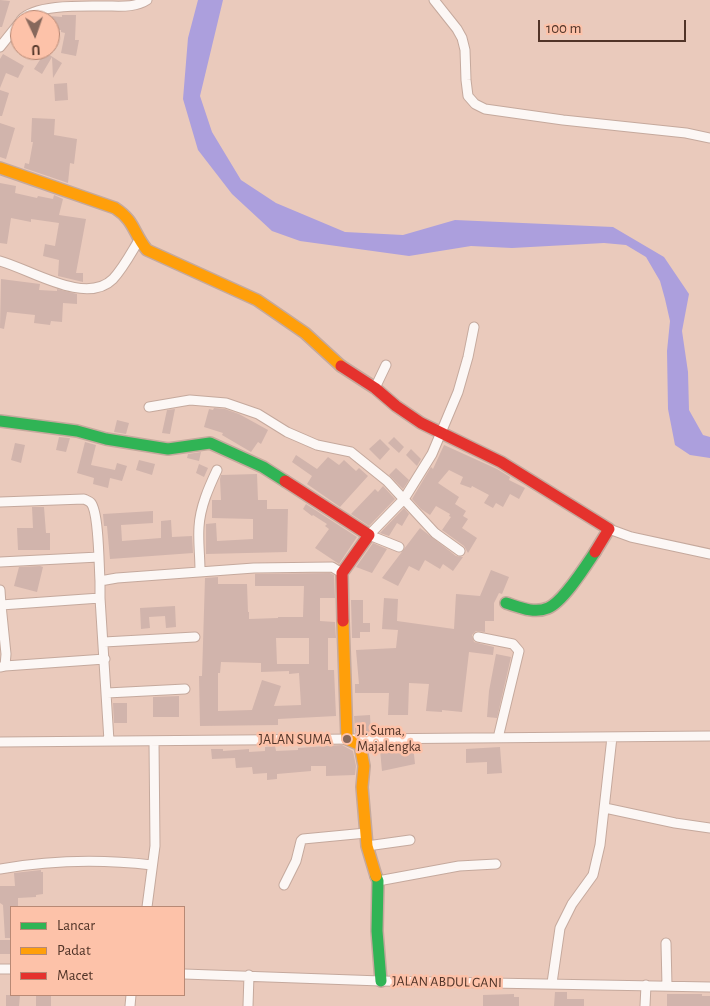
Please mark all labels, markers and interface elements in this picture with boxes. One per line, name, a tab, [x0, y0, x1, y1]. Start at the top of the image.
north arrow	[10, 10, 60, 60]
scale bar	[540, 10, 688, 42]
text: 100 m	[546, 21, 581, 36]
text: U	[31, 42, 41, 56]
place label: Jl. Suma, Majalengka	[357, 723, 421, 756]
street label: JALAN SUMA	[259, 732, 331, 748]
marker: Jl. Suma, Majalengka	[341, 733, 353, 745]
legend	[10, 906, 185, 996]
text: Lancar	[57, 918, 95, 933]
text: Padat	[57, 943, 91, 958]
text: Macet	[57, 968, 93, 983]
street label: JALAN ABDUL GANI	[392, 973, 502, 991]

